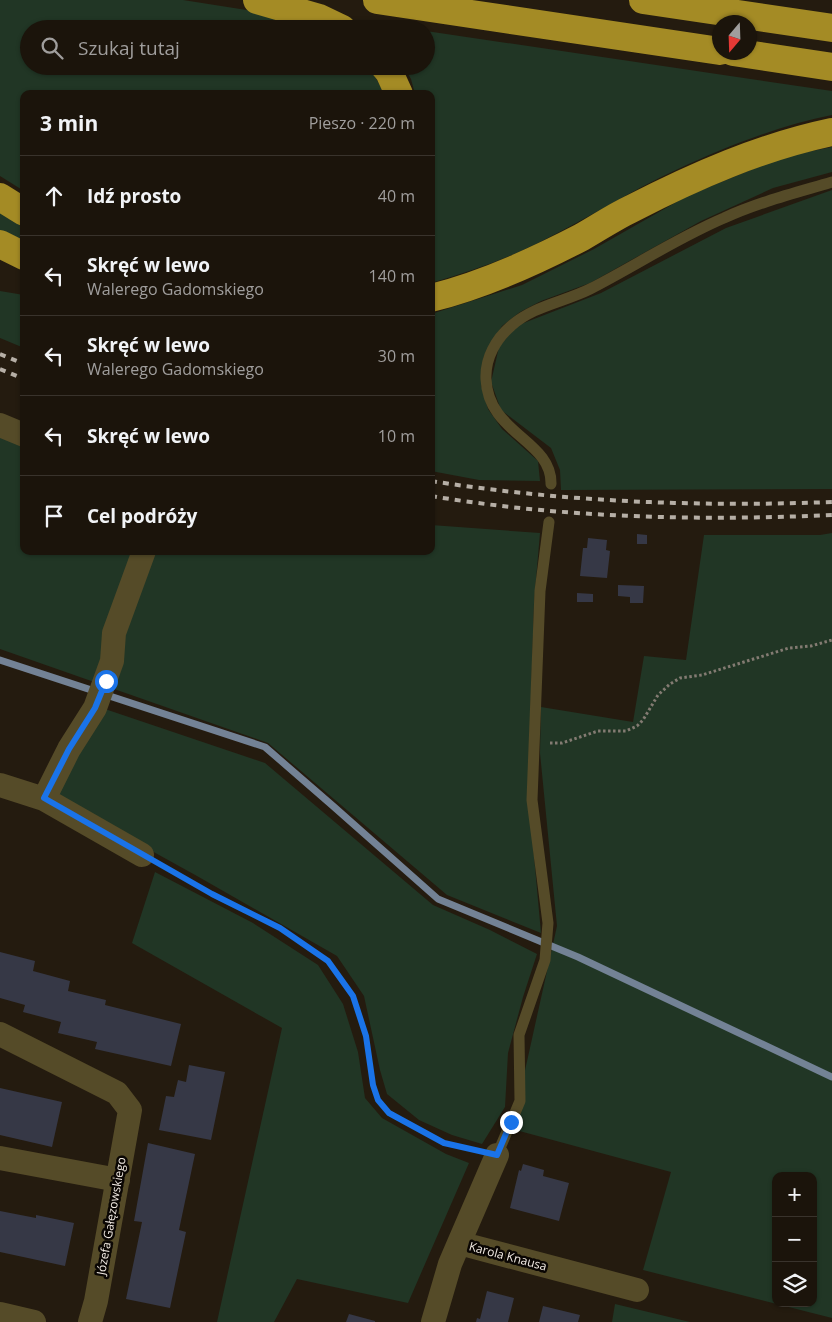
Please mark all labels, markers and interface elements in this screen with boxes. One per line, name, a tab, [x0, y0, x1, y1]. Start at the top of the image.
north arrow	[712, 15, 757, 60]
search box	[20, 20, 435, 75]
icon: search	[38, 34, 66, 62]
text: Szukaj tutaj	[78, 35, 180, 61]
text: 3 min	[40, 109, 98, 137]
text: Pieszo · 220 m	[309, 112, 415, 134]
icon: ahead	[40, 182, 68, 210]
text: Idź prosto	[87, 183, 181, 209]
text: 40 m	[378, 185, 415, 207]
text: Skręć w lewo	[87, 252, 210, 278]
icon: left	[40, 262, 68, 290]
text: 140 m	[369, 265, 415, 287]
text: Walerego Gadomskiego	[87, 278, 264, 300]
text: Skręć w lewo	[87, 332, 210, 358]
icon: left	[40, 342, 68, 370]
text: 30 m	[378, 345, 415, 367]
text: Walerego Gadomskiego	[87, 358, 264, 380]
icon: left	[40, 422, 68, 450]
text: Skręć w lewo	[87, 423, 210, 449]
text: 10 m	[378, 425, 415, 447]
icon: arrive	[40, 502, 68, 530]
text: Cel podróży	[87, 503, 197, 529]
route start	[95, 670, 118, 693]
route end	[500, 1111, 523, 1134]
street label: Józefa Gałęzowskiego	[92, 1156, 130, 1277]
map controls	[772, 1172, 817, 1307]
button: +	[772, 1172, 817, 1217]
button: −	[772, 1217, 817, 1262]
street label: Karola Knausa	[467, 1237, 549, 1275]
button: layers	[772, 1262, 817, 1307]

